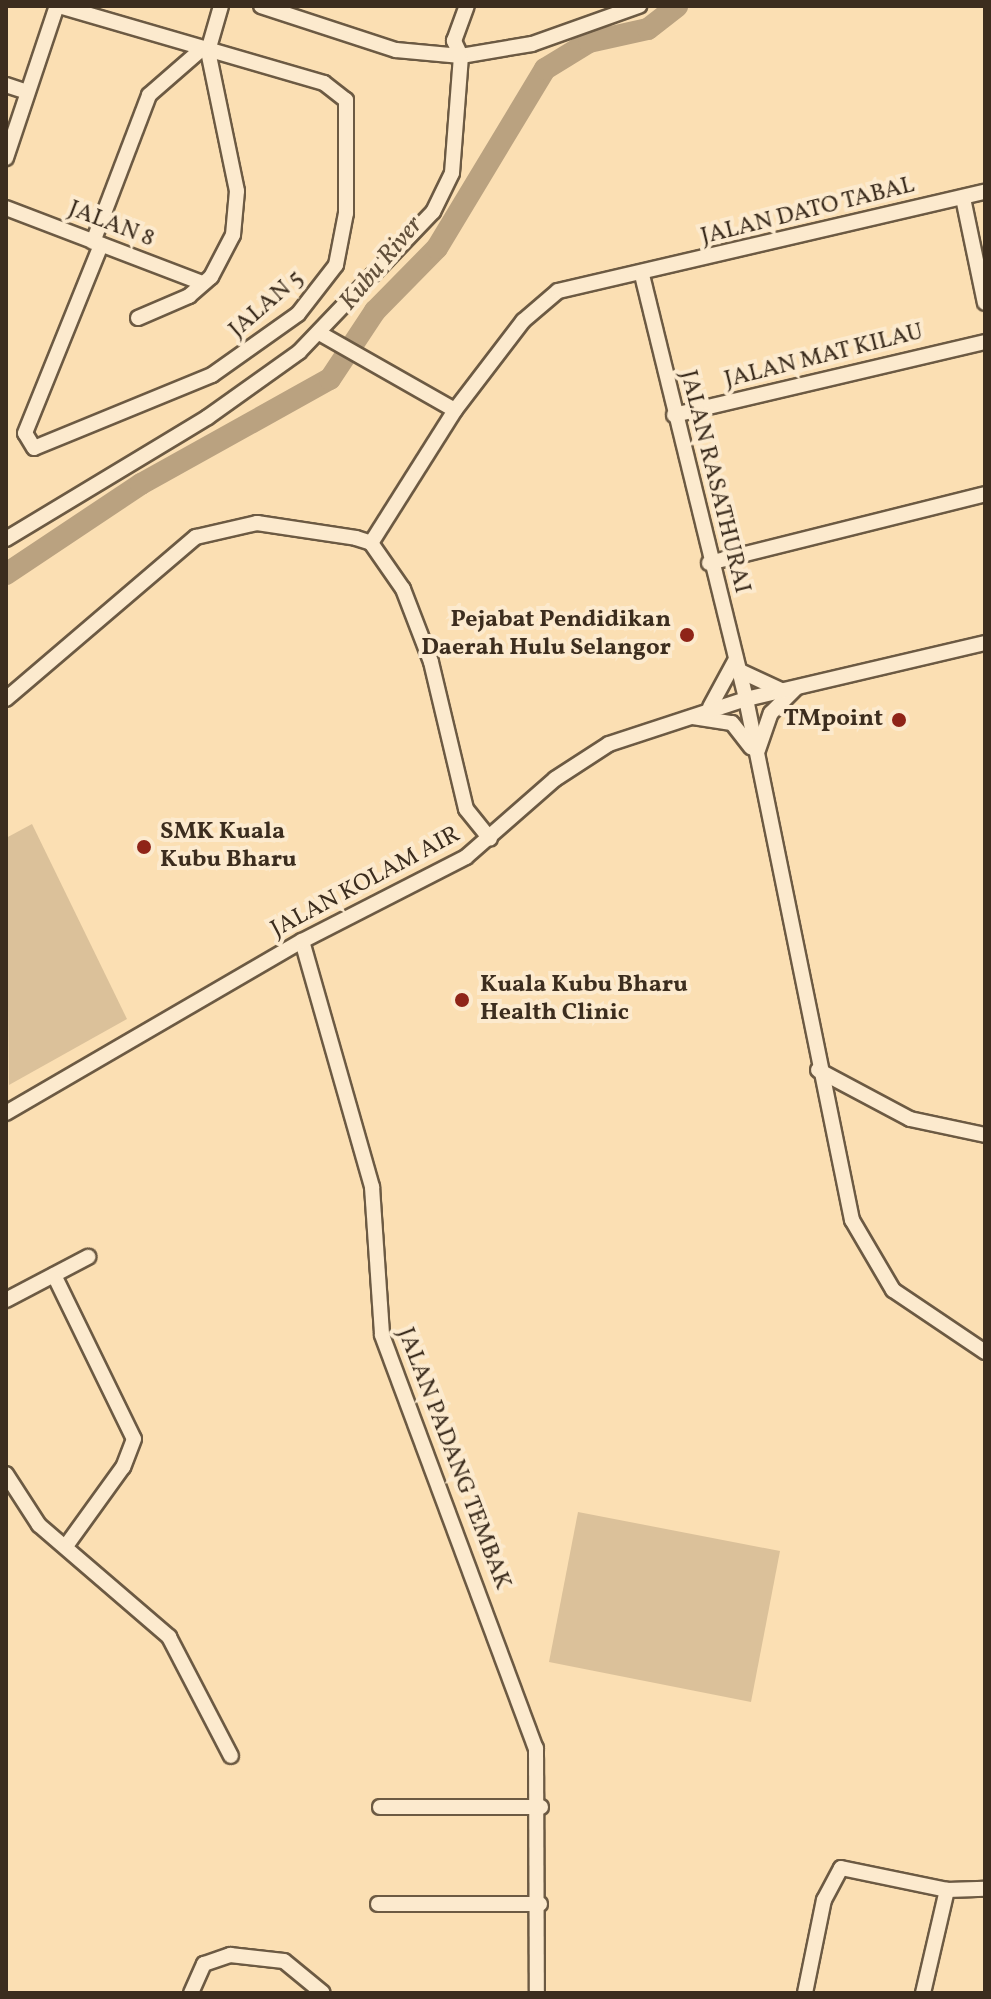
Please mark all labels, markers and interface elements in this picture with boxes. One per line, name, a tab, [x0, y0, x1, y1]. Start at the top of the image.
street label: JALAN DATO TABAL	[698, 171, 918, 253]
street label: JALAN 8	[64, 195, 158, 255]
water label: Kubu River	[334, 211, 430, 317]
street label: JALAN 5	[224, 265, 310, 345]
street label: JALAN MAT KILAU	[721, 318, 927, 396]
street label: JALAN RASATHURAI	[672, 367, 756, 597]
place label: Pejabat Pendidikan Daerah Hulu Selangor	[421, 607, 671, 663]
marker: Pejabat Pendidikan Daerah Hulu Selangor	[678, 626, 696, 644]
place label: TMpoint	[783, 706, 883, 734]
marker: TMpoint	[890, 711, 908, 729]
place label: SMK Kuala Kubu Bharu	[160, 819, 297, 875]
street label: JALAN KOLAM AIR	[266, 821, 466, 945]
marker: SMK Kuala Kubu Bharu	[135, 838, 153, 856]
place label: Kuala Kubu Bharu Health Clinic	[480, 972, 688, 1028]
marker: Kuala Kubu Bharu Health Clinic	[451, 989, 473, 1011]
street label: JALAN PADANG TEMBAK	[390, 1324, 516, 1594]

